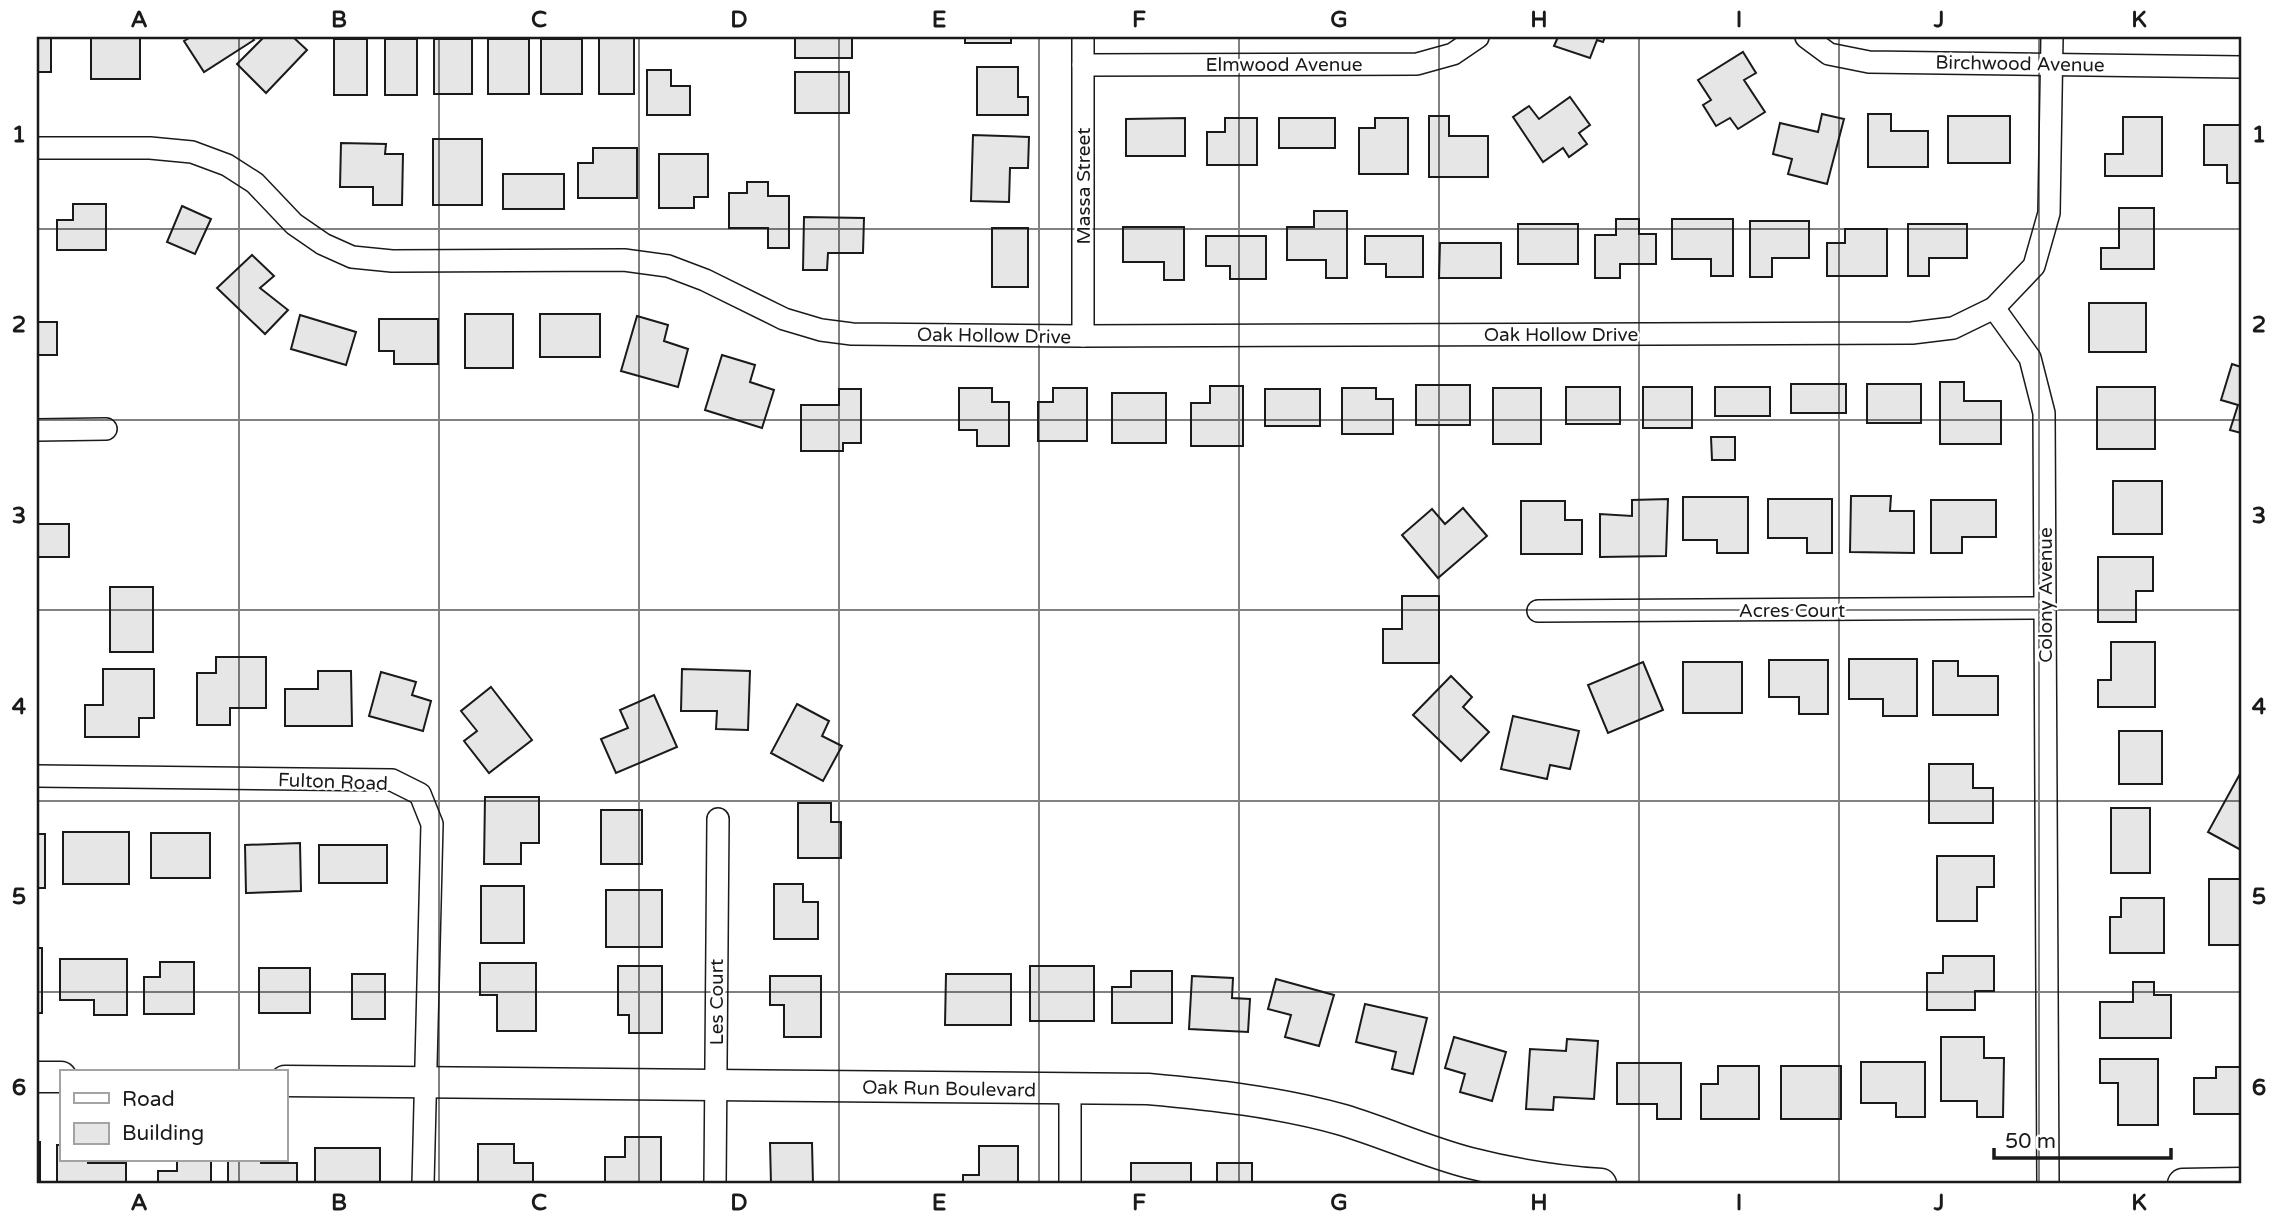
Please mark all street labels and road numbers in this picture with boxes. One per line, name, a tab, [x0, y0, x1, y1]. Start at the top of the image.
street label: Birchwood Avenue	[1935, 52, 2105, 76]
street label: Elmwood Avenue	[1205, 54, 1363, 76]
street label: Massa Street	[1073, 127, 1095, 245]
street label: Oak Hollow Drive	[917, 324, 1071, 348]
street label: Oak Hollow Drive	[1484, 324, 1638, 346]
street label: Colony Avenue	[2035, 527, 2057, 663]
street label: Acres Court	[1739, 600, 1845, 622]
street label: Fulton Road	[278, 769, 388, 795]
street label: Les Court	[706, 959, 728, 1045]
street label: Oak Run Boulevard	[862, 1076, 1036, 1102]

